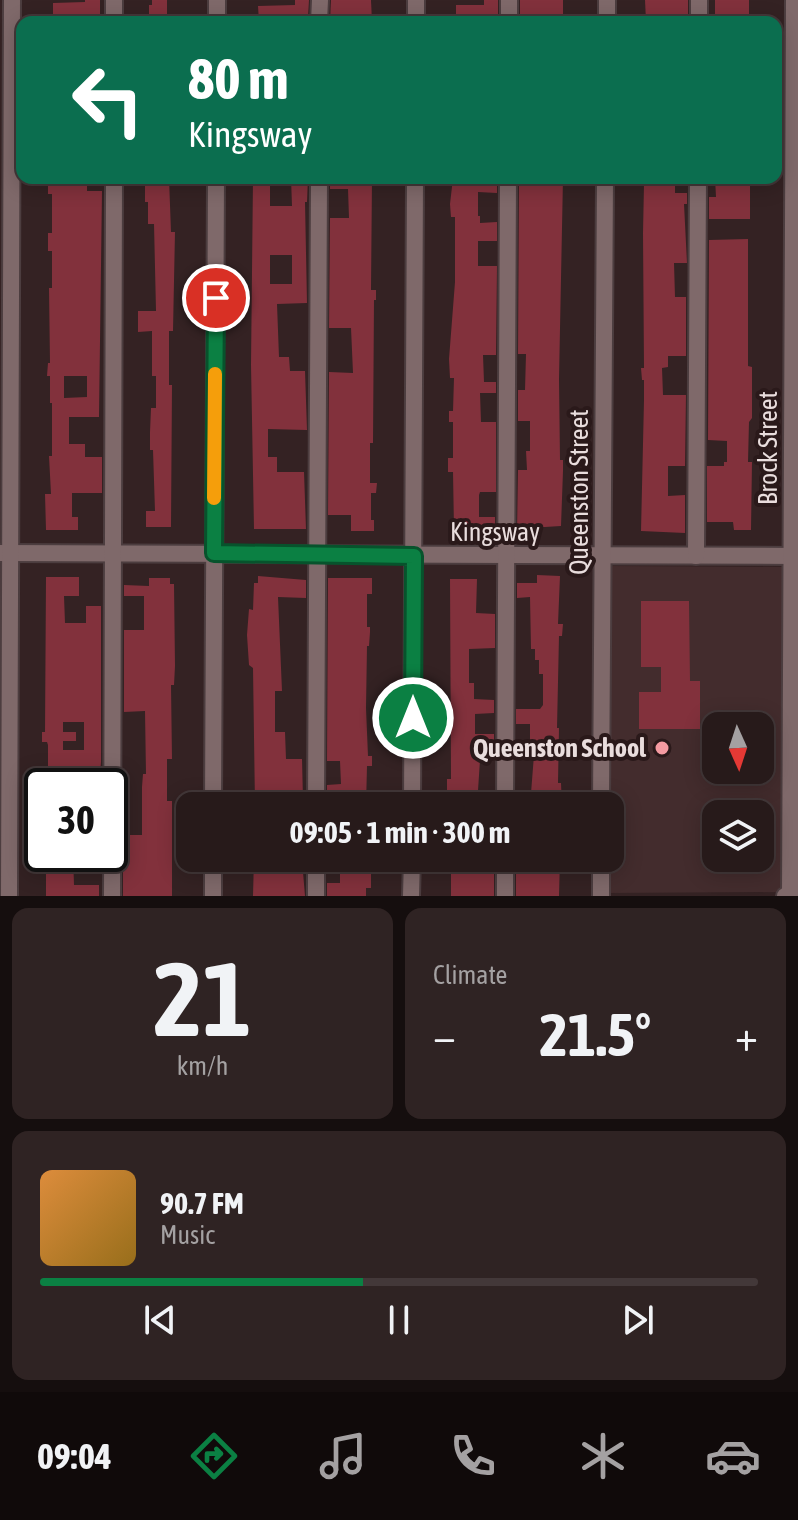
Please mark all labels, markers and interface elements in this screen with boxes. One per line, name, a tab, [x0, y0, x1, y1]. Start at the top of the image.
text: 80 m	[188, 47, 289, 111]
icon: left	[56, 48, 160, 152]
text: Kingsway	[188, 113, 312, 155]
pin	[182, 264, 250, 332]
icon: arrive	[194, 276, 238, 320]
street label: Brock Street	[753, 391, 783, 505]
street label: Queenston Street	[564, 409, 594, 575]
street label: Kingsway	[450, 517, 540, 547]
position arrow	[371, 676, 455, 760]
north arrow	[702, 712, 774, 784]
map controls	[702, 712, 774, 872]
place label: Queenston School	[473, 733, 647, 763]
marker: Queenston School	[653, 739, 671, 757]
speed limit sign: 30	[24, 768, 128, 872]
button: layers	[702, 800, 774, 872]
text: 09:05 · 1 min · 300 m	[290, 815, 510, 849]
text: 21	[154, 939, 251, 1058]
text: Climate	[433, 960, 507, 990]
text: 21.5°	[540, 1000, 651, 1069]
text: −	[433, 1010, 456, 1060]
text: +	[735, 1010, 758, 1060]
text: km/h	[177, 1051, 228, 1081]
text: 90.7 FM	[160, 1186, 244, 1220]
text: Music	[160, 1220, 215, 1250]
icon: previous	[138, 1298, 182, 1342]
icon: pause	[377, 1298, 421, 1342]
icon: next	[616, 1298, 660, 1342]
icon: directions	[186, 1428, 242, 1484]
icon: music	[315, 1428, 371, 1484]
icon: phone	[445, 1428, 501, 1484]
icon: climate	[575, 1428, 631, 1484]
icon: car	[705, 1428, 761, 1484]
text: 09:04	[37, 1435, 112, 1477]

